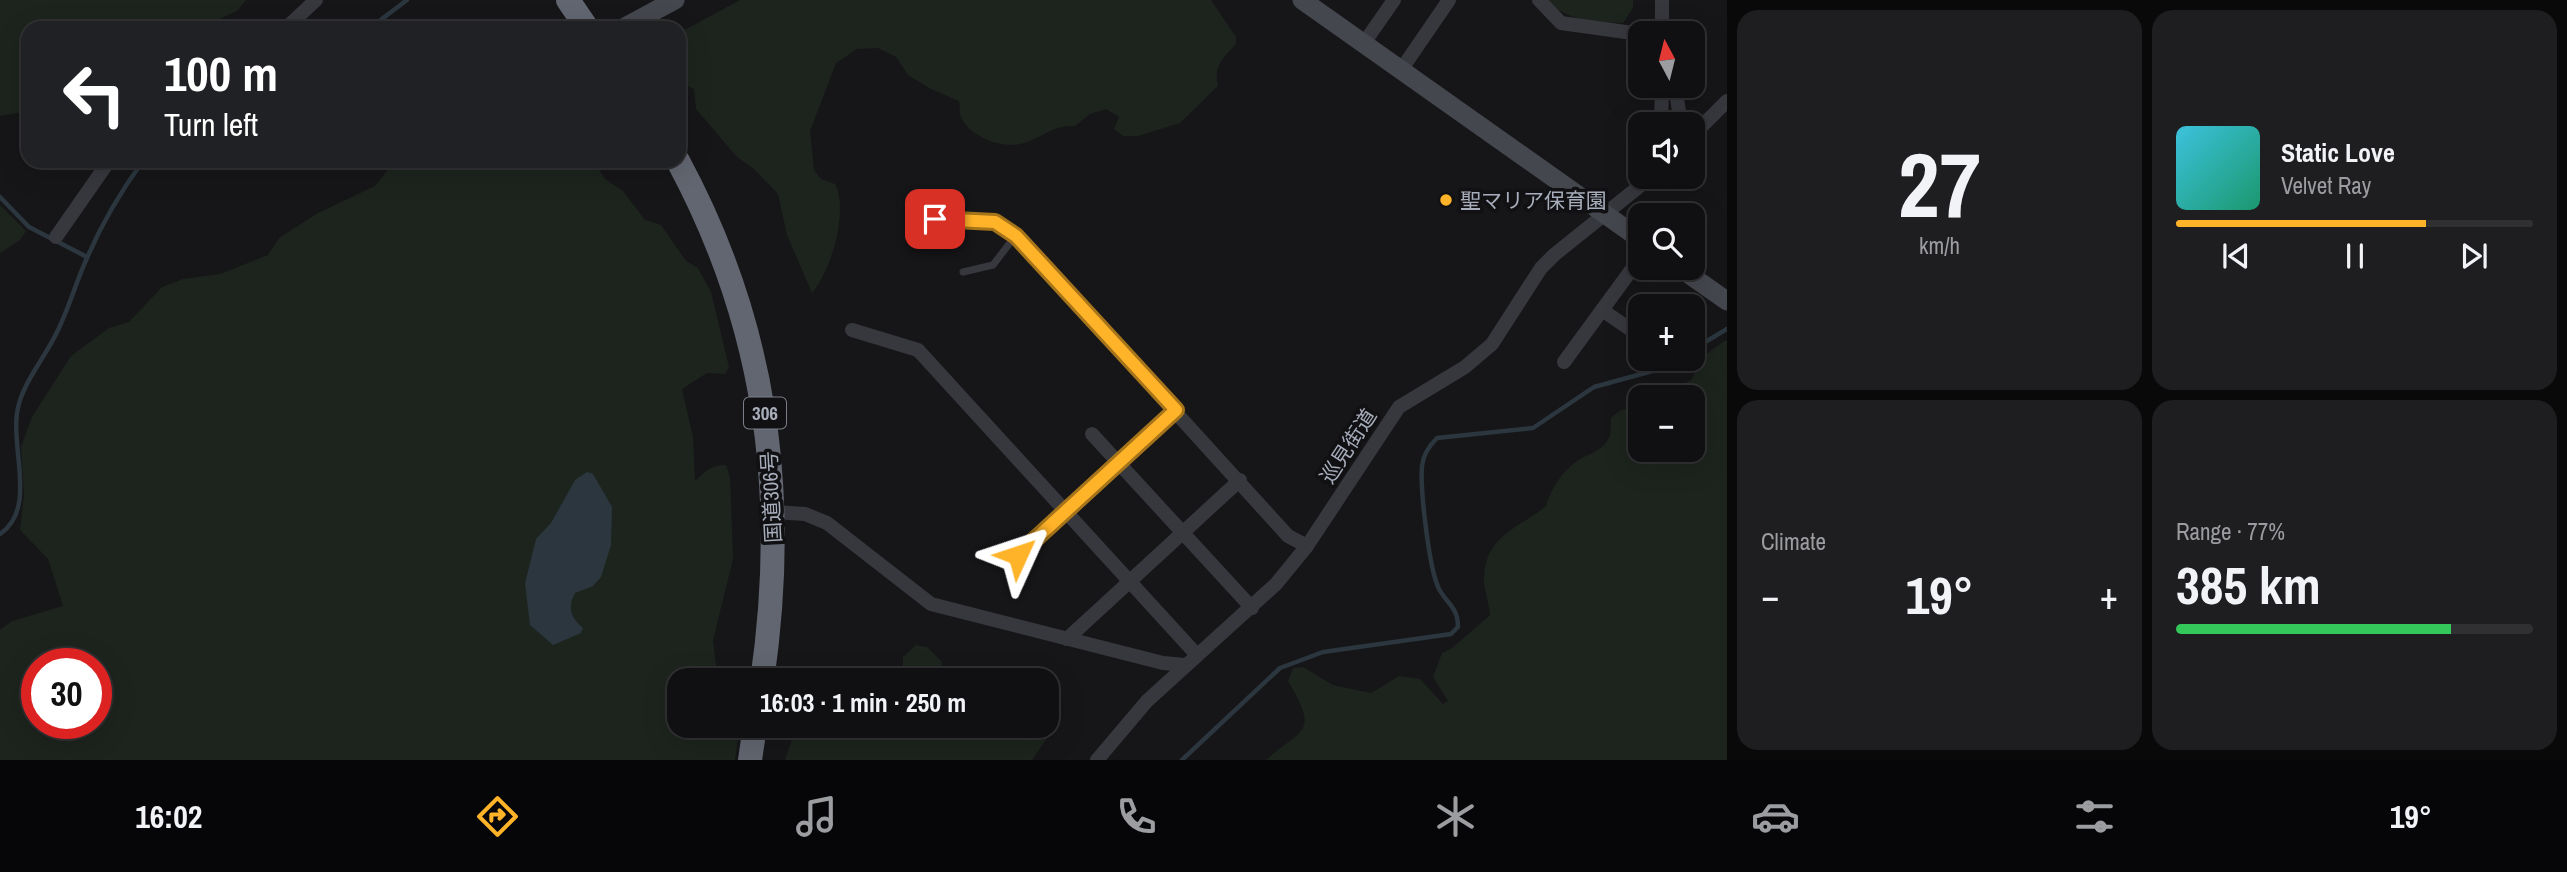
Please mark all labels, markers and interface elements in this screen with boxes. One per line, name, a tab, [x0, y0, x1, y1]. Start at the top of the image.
north arrow	[1628, 21, 1704, 98]
map controls	[1628, 21, 1705, 462]
text: 100 m	[164, 40, 278, 106]
icon: left	[49, 49, 140, 140]
text: Turn left	[164, 103, 258, 146]
button: sound	[1628, 112, 1705, 189]
text: 27	[1898, 123, 1981, 245]
text: Static Love	[2281, 135, 2395, 170]
text: Velvet Ray	[2281, 170, 2371, 201]
place label: 聖マリア保育園	[1460, 186, 1607, 215]
pin	[905, 189, 965, 249]
marker: 聖マリア保育園	[1438, 192, 1454, 208]
icon: arrive	[916, 200, 954, 238]
button: search	[1628, 203, 1705, 280]
text: km/h	[1919, 230, 1960, 261]
icon: previous	[2217, 237, 2255, 275]
icon: pause	[2336, 237, 2374, 275]
icon: next	[2455, 237, 2493, 275]
button: +	[1628, 294, 1705, 371]
button: −	[1628, 385, 1705, 462]
road number: 306	[744, 398, 786, 428]
street label: 巡見街道	[1313, 403, 1383, 489]
street label: 国道306号	[754, 450, 788, 544]
text: Range · 77%	[2176, 516, 2285, 547]
position arrow	[981, 518, 1055, 592]
text: Climate	[1761, 526, 1826, 557]
text: 385 km	[2176, 550, 2321, 620]
text: 19°	[1905, 560, 1974, 630]
text: −	[1761, 570, 1779, 621]
text: +	[2100, 570, 2118, 621]
speed limit sign: 30	[21, 648, 112, 739]
text: 16:03 · 1 min · 250 m	[760, 685, 966, 720]
icon: directions	[473, 792, 522, 841]
icon: music	[792, 792, 841, 841]
icon: phone	[1112, 792, 1161, 841]
icon: climate	[1431, 792, 1480, 841]
icon: car	[1751, 792, 1800, 841]
icon: filters	[2070, 792, 2119, 841]
text: 16:02	[135, 795, 202, 838]
text: 19°	[2390, 795, 2432, 838]

